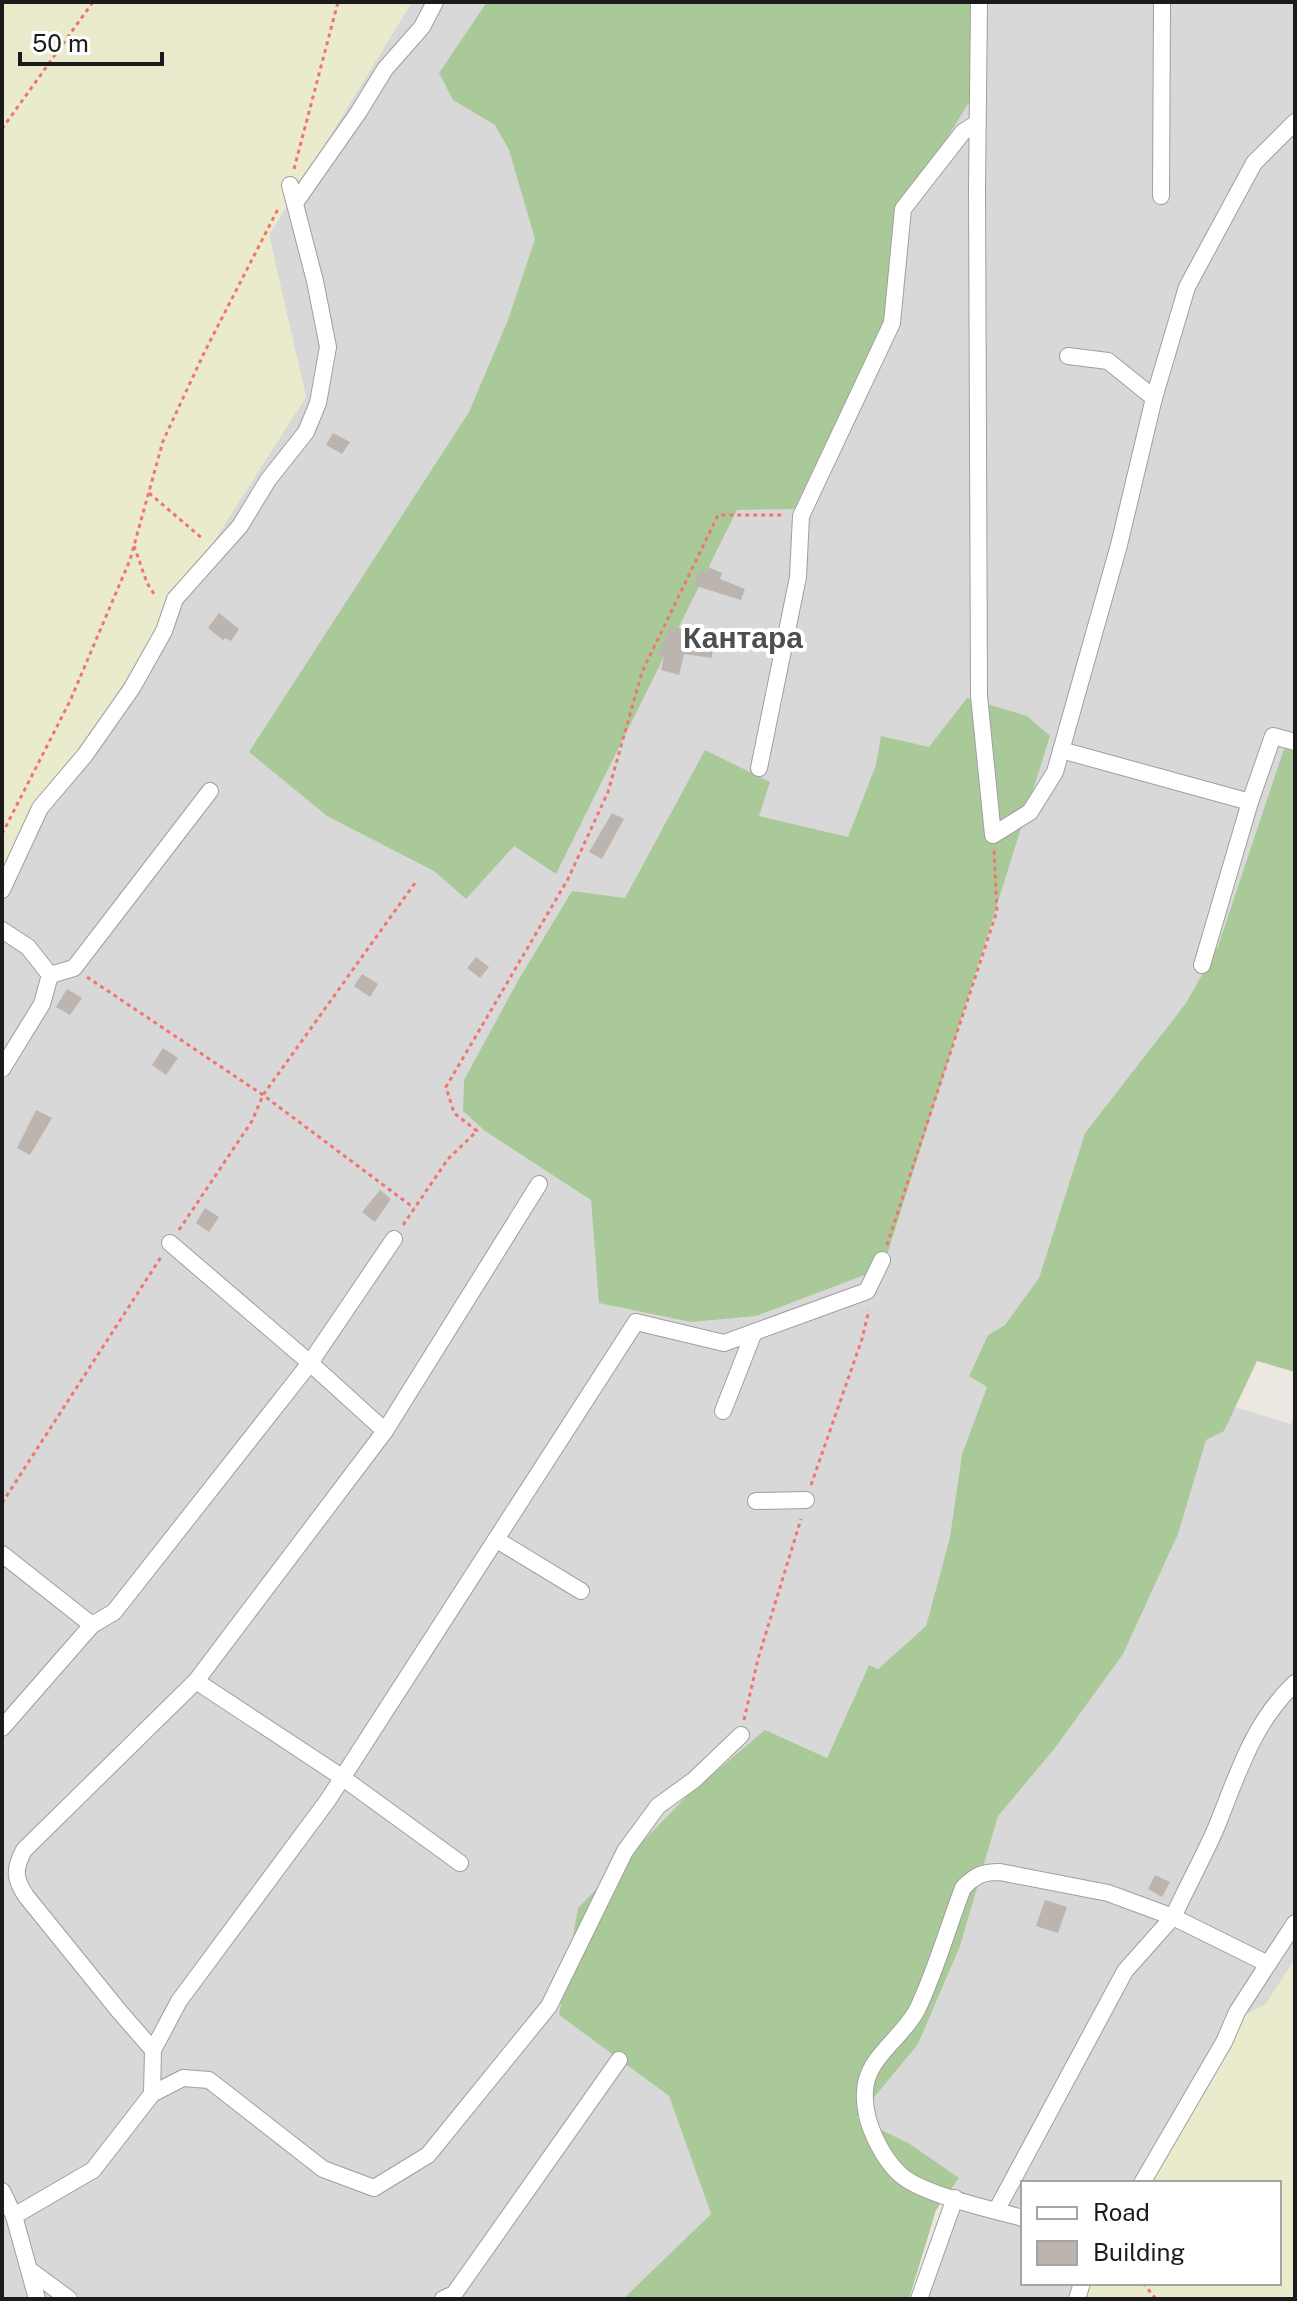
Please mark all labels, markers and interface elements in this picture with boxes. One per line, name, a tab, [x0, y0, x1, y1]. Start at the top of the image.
scale bar	[20, 16, 162, 66]
text: 50 m	[32, 29, 89, 57]
district label: Кантара	[683, 619, 803, 655]
legend	[1021, 2181, 1281, 2285]
text: Road	[1093, 2198, 1150, 2226]
text: Building	[1093, 2238, 1185, 2266]

